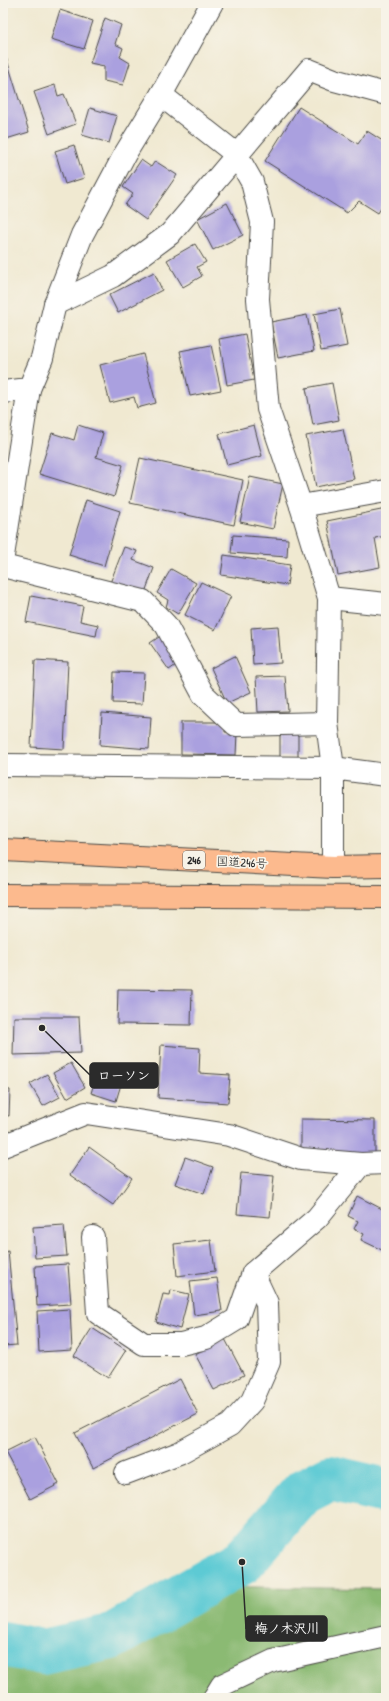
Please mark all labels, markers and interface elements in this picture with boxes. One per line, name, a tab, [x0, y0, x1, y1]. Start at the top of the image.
road number: 246	[183, 851, 205, 869]
street label: 国道246号	[216, 852, 268, 872]
callout: ローソン	[90, 1063, 158, 1088]
text: ローソン	[98, 1066, 150, 1084]
callout: 梅ノ木沢川	[246, 1616, 327, 1641]
text: 梅ノ木沢川	[254, 1619, 320, 1637]

